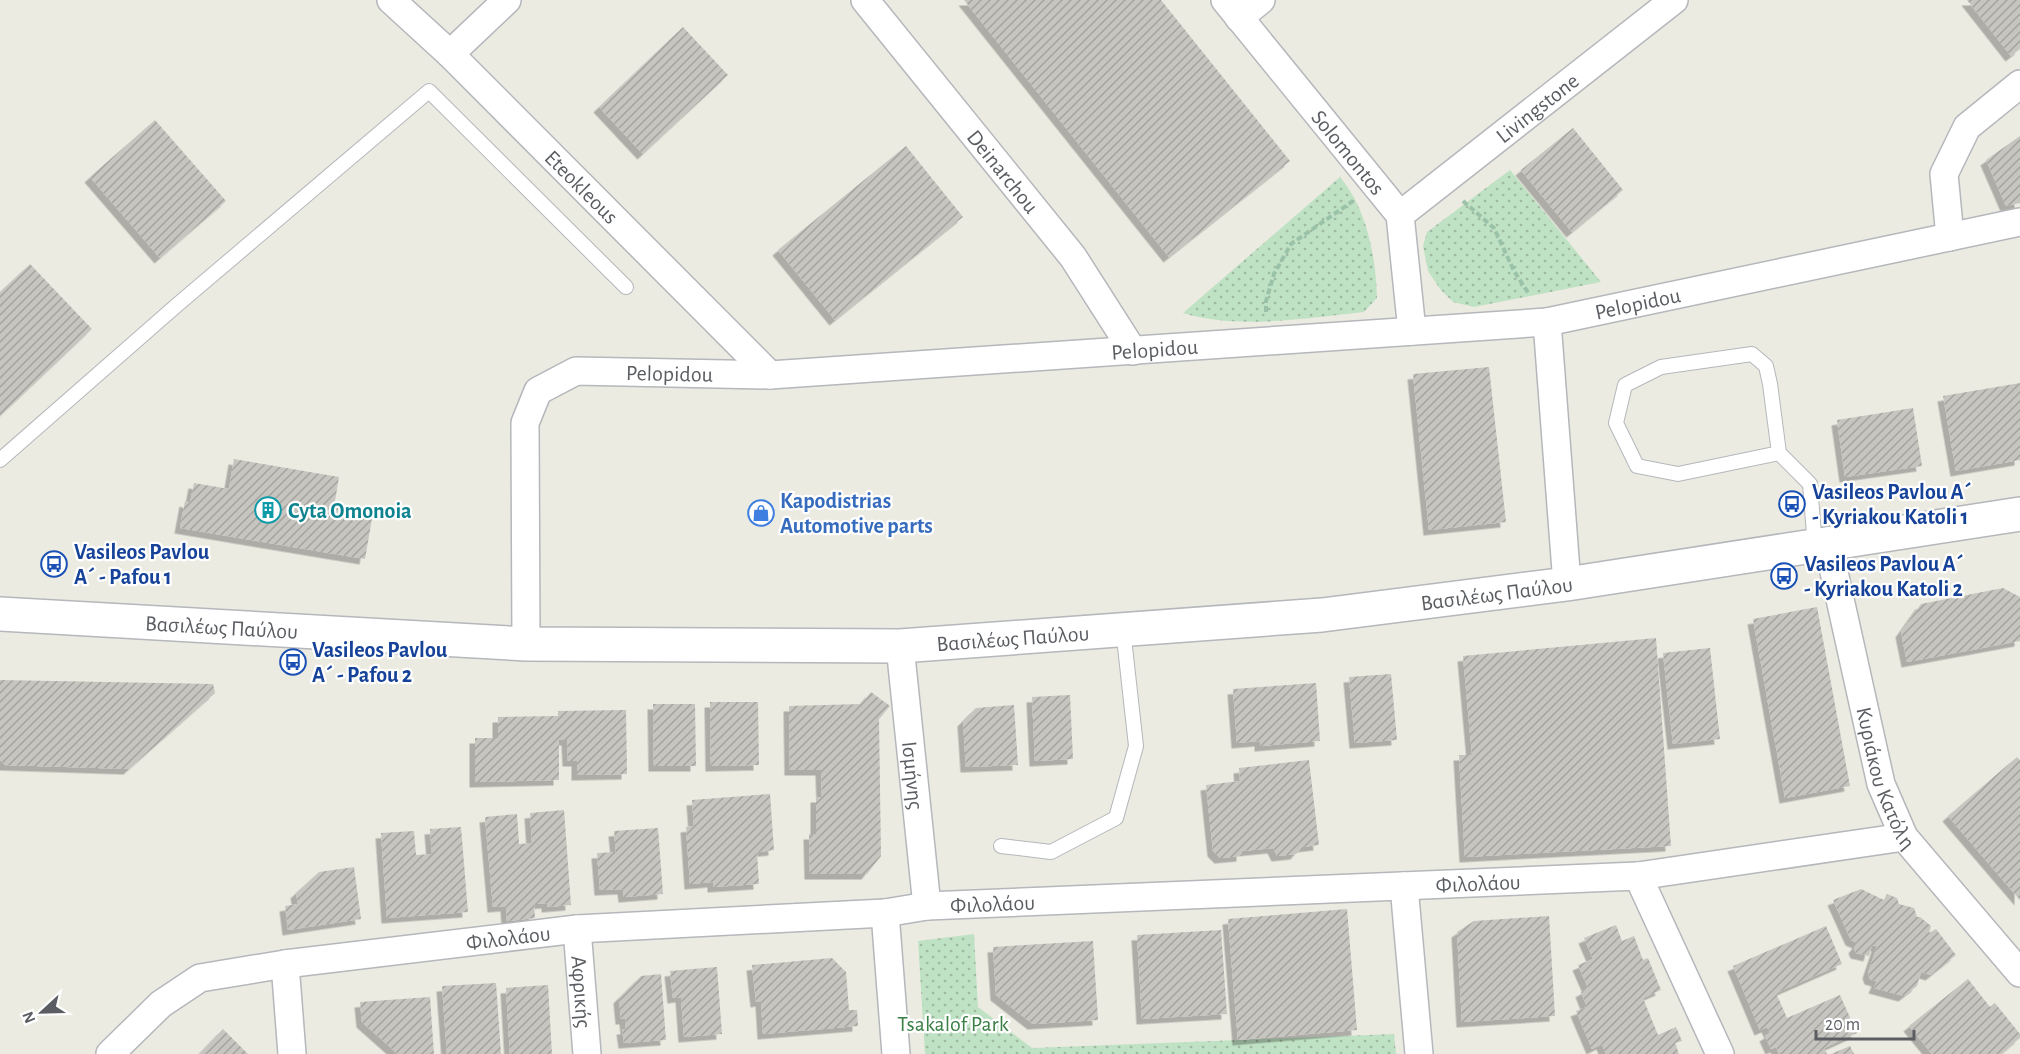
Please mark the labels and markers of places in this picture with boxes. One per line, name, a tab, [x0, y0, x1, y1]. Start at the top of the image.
place label: Vasileos Pavlou A´ - Kyriakou Katoli 1	[1812, 481, 1972, 529]
bus stop icon: Vasileos Pavlou A´ - Kyriakou Katoli 1	[1777, 489, 1807, 519]
place label: Kapodistrias Automotive parts	[780, 490, 933, 537]
building icon: Cyta Omonoia	[253, 495, 283, 525]
shop icon: Kapodistrias Automotive parts	[746, 498, 776, 528]
place label: Cyta Omonoia	[288, 500, 412, 523]
place label: Vasileos Pavlou A´ - Pafou 1	[74, 541, 210, 588]
bus stop icon: Vasileos Pavlou A´ - Pafou 1	[39, 549, 69, 579]
place label: Vasileos Pavlou A´ - Kyriakou Katoli 2	[1804, 553, 1964, 601]
bus stop icon: Vasileos Pavlou A´ - Kyriakou Katoli 2	[1769, 561, 1799, 591]
place label: Vasileos Pavlou A´ - Pafou 2	[312, 639, 448, 686]
bus stop icon: Vasileos Pavlou A´ - Pafou 2	[278, 647, 308, 677]

